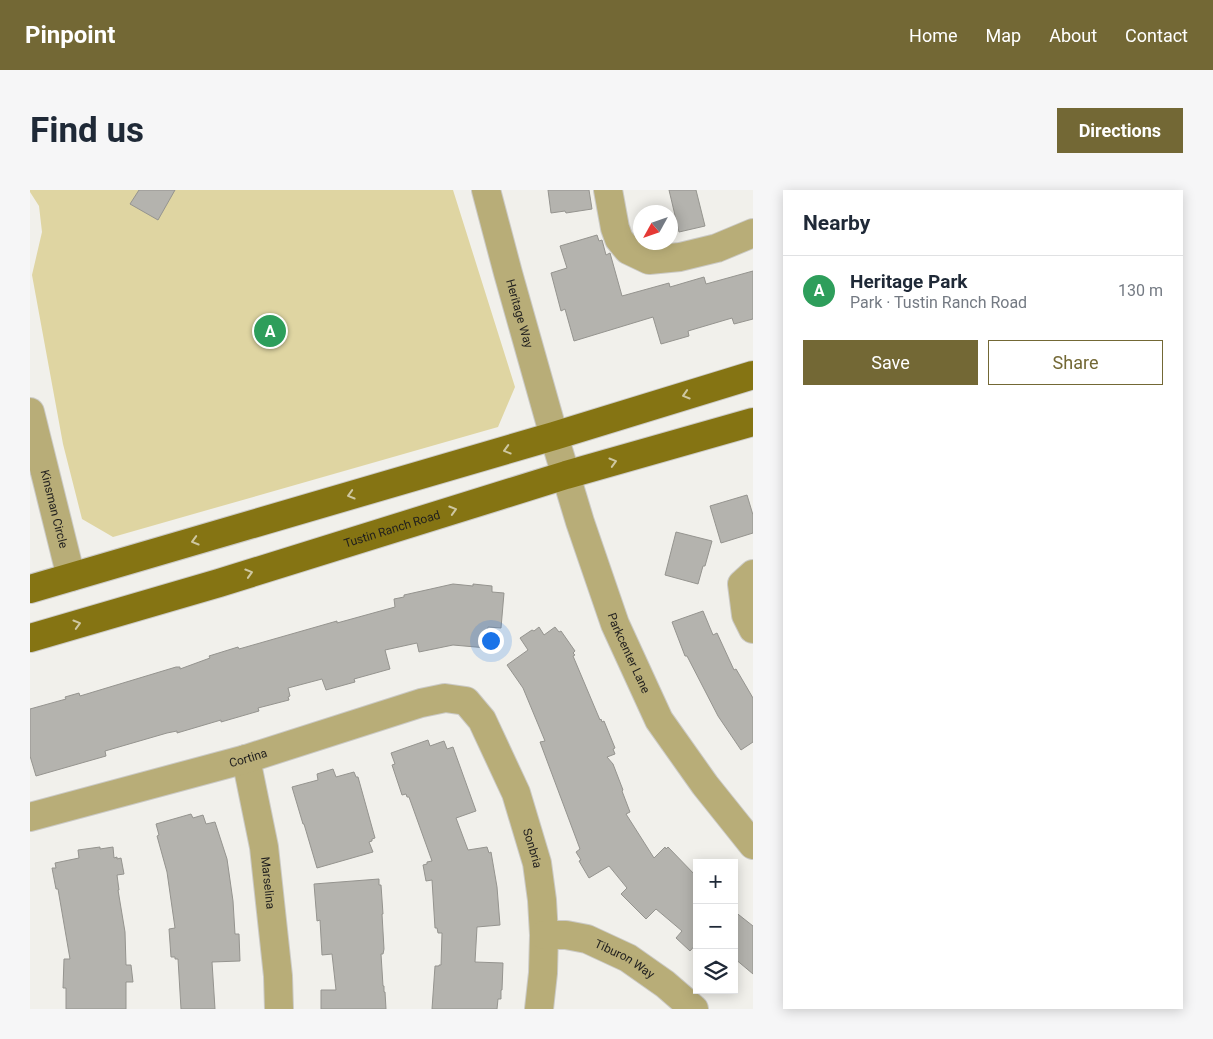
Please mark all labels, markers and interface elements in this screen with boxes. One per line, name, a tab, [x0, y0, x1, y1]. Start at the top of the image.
text: Pinpoint	[25, 21, 115, 49]
text: Home	[909, 25, 958, 46]
text: Map	[986, 25, 1021, 46]
text: About	[1049, 25, 1097, 46]
text: Contact	[1125, 25, 1188, 46]
button: Directions	[1057, 108, 1183, 153]
text: Find us	[30, 110, 144, 151]
north arrow	[633, 205, 678, 250]
text: Nearby	[803, 211, 870, 235]
text: Heritage Park	[850, 270, 968, 293]
street label: Heritage Way	[503, 277, 536, 350]
text: A	[814, 281, 824, 300]
text: 130 m	[1118, 281, 1163, 300]
text: Park · Tustin Ranch Road	[850, 293, 1027, 312]
pin: A	[254, 312, 286, 350]
button: Save	[803, 340, 978, 385]
button: Share	[988, 340, 1163, 385]
one-way arrow	[682, 390, 690, 400]
one-way arrow	[504, 444, 512, 454]
one-way arrow	[608, 457, 616, 467]
street label: Kinsman Circle	[38, 468, 71, 550]
one-way arrow	[348, 490, 356, 500]
one-way arrow	[448, 506, 457, 516]
street label: Tustin Ranch Road	[342, 508, 442, 551]
one-way arrow	[192, 535, 200, 545]
one-way arrow	[245, 569, 253, 579]
street label: Parkcenter Lane	[605, 611, 653, 696]
one-way arrow	[72, 620, 80, 630]
your location	[478, 628, 504, 654]
street label: Cortina	[228, 746, 269, 770]
street label: Sonbria	[520, 826, 545, 869]
street label: Marselina	[258, 856, 278, 910]
map controls	[693, 859, 738, 994]
button: +	[693, 859, 738, 904]
button: −	[693, 904, 738, 949]
street label: Tiburon Way	[593, 937, 657, 982]
button: layers	[693, 949, 738, 994]

